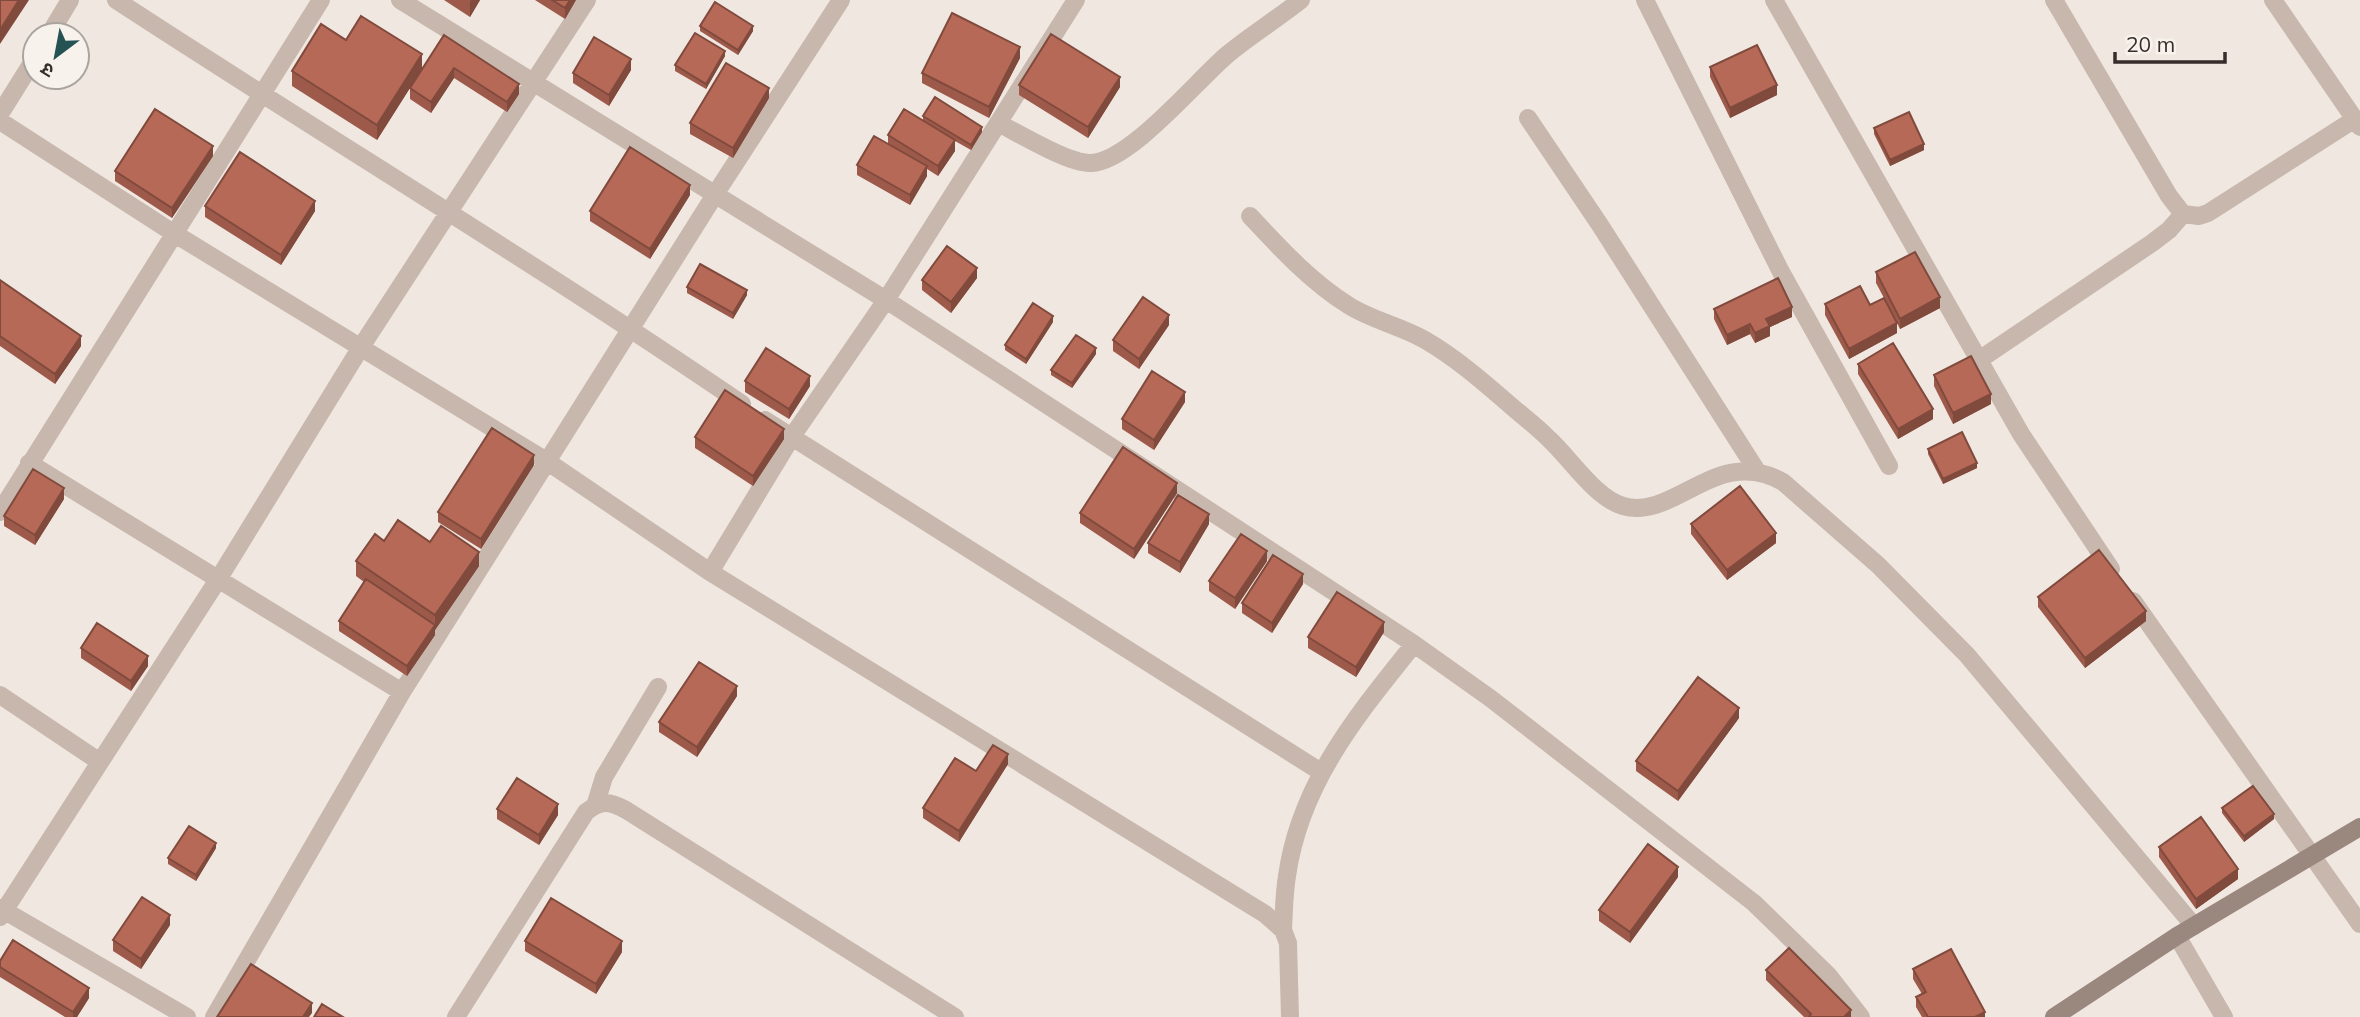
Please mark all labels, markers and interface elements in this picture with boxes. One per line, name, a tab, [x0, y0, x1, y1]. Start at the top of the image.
north arrow	[21, 21, 91, 91]
scale bar	[2115, 21, 2225, 65]
text: 20 m	[2126, 31, 2175, 57]
text: उ	[35, 57, 58, 84]

